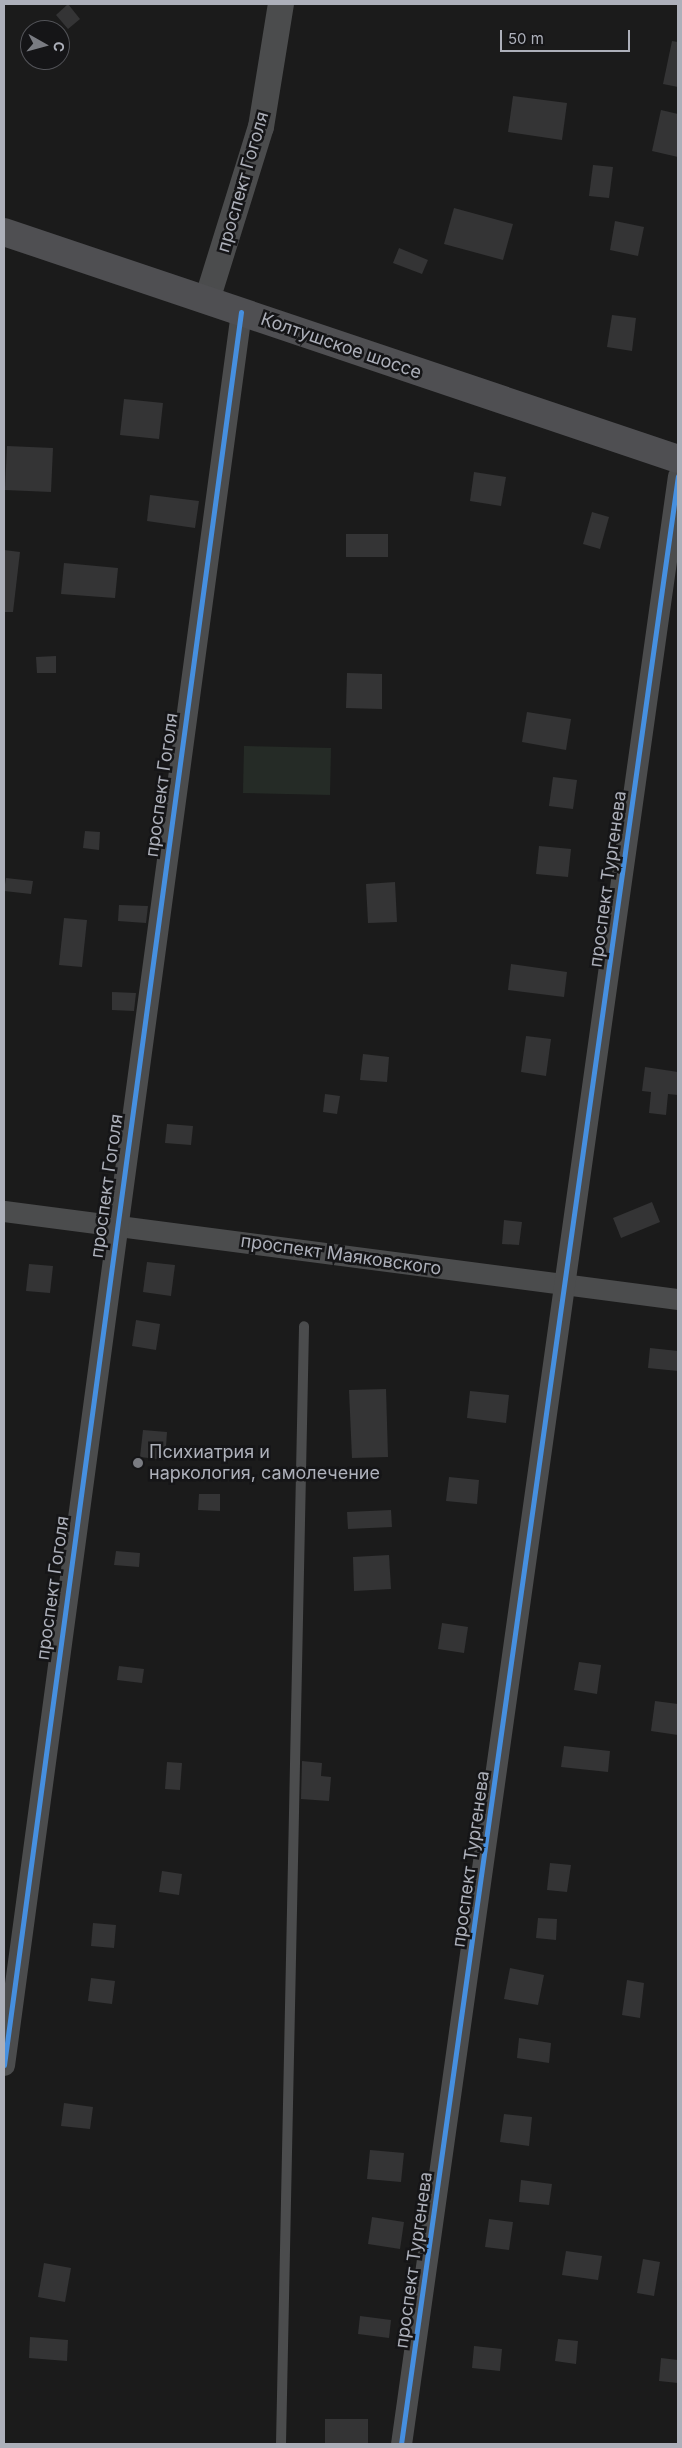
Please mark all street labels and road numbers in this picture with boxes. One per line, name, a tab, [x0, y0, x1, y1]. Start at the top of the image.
street label: проспект Гоголя	[213, 109, 273, 255]
street label: Колтушское шоссе	[258, 308, 424, 384]
street label: проспект Гоголя	[141, 711, 183, 859]
street label: проспект Тургенева	[585, 789, 631, 969]
street label: проспект Гоголя	[86, 1112, 128, 1260]
street label: проспект Маяковского	[239, 1230, 443, 1280]
street label: проспект Гоголя	[32, 1514, 74, 1662]
street label: проспект Тургенева	[448, 1769, 494, 1949]
street label: проспект Тургенева	[391, 2170, 437, 2350]

